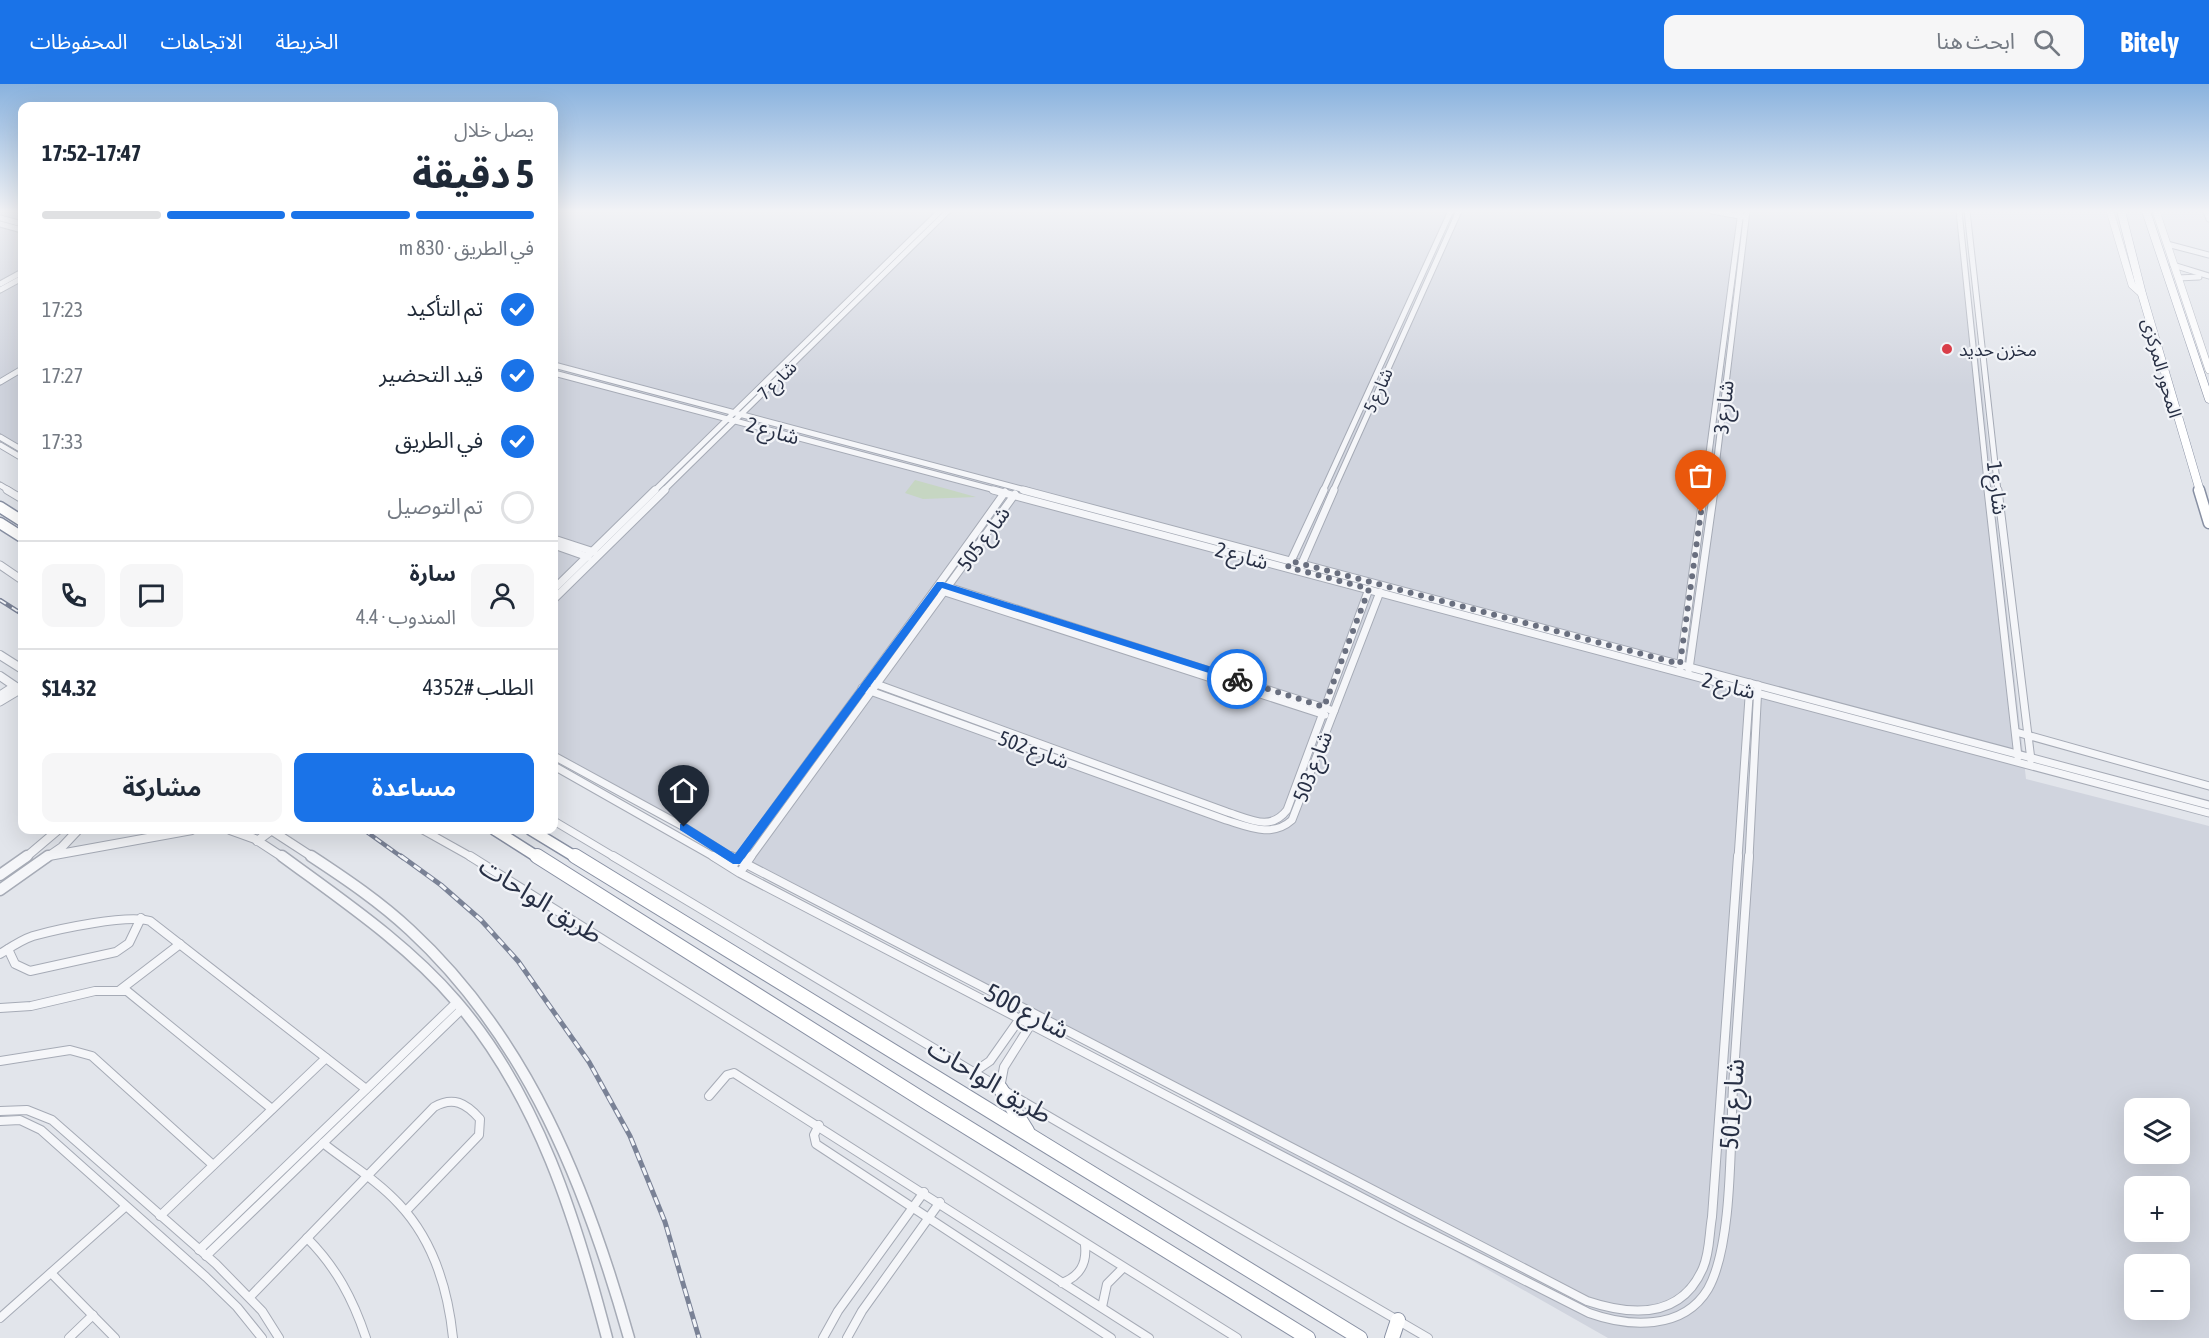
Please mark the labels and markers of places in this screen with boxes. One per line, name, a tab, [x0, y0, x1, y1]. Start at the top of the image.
place label: مخزن حديد	[1959, 339, 2037, 361]
marker: مخزن حديد	[1940, 342, 1954, 356]
pin	[1675, 450, 1726, 512]
pin	[658, 765, 709, 827]

